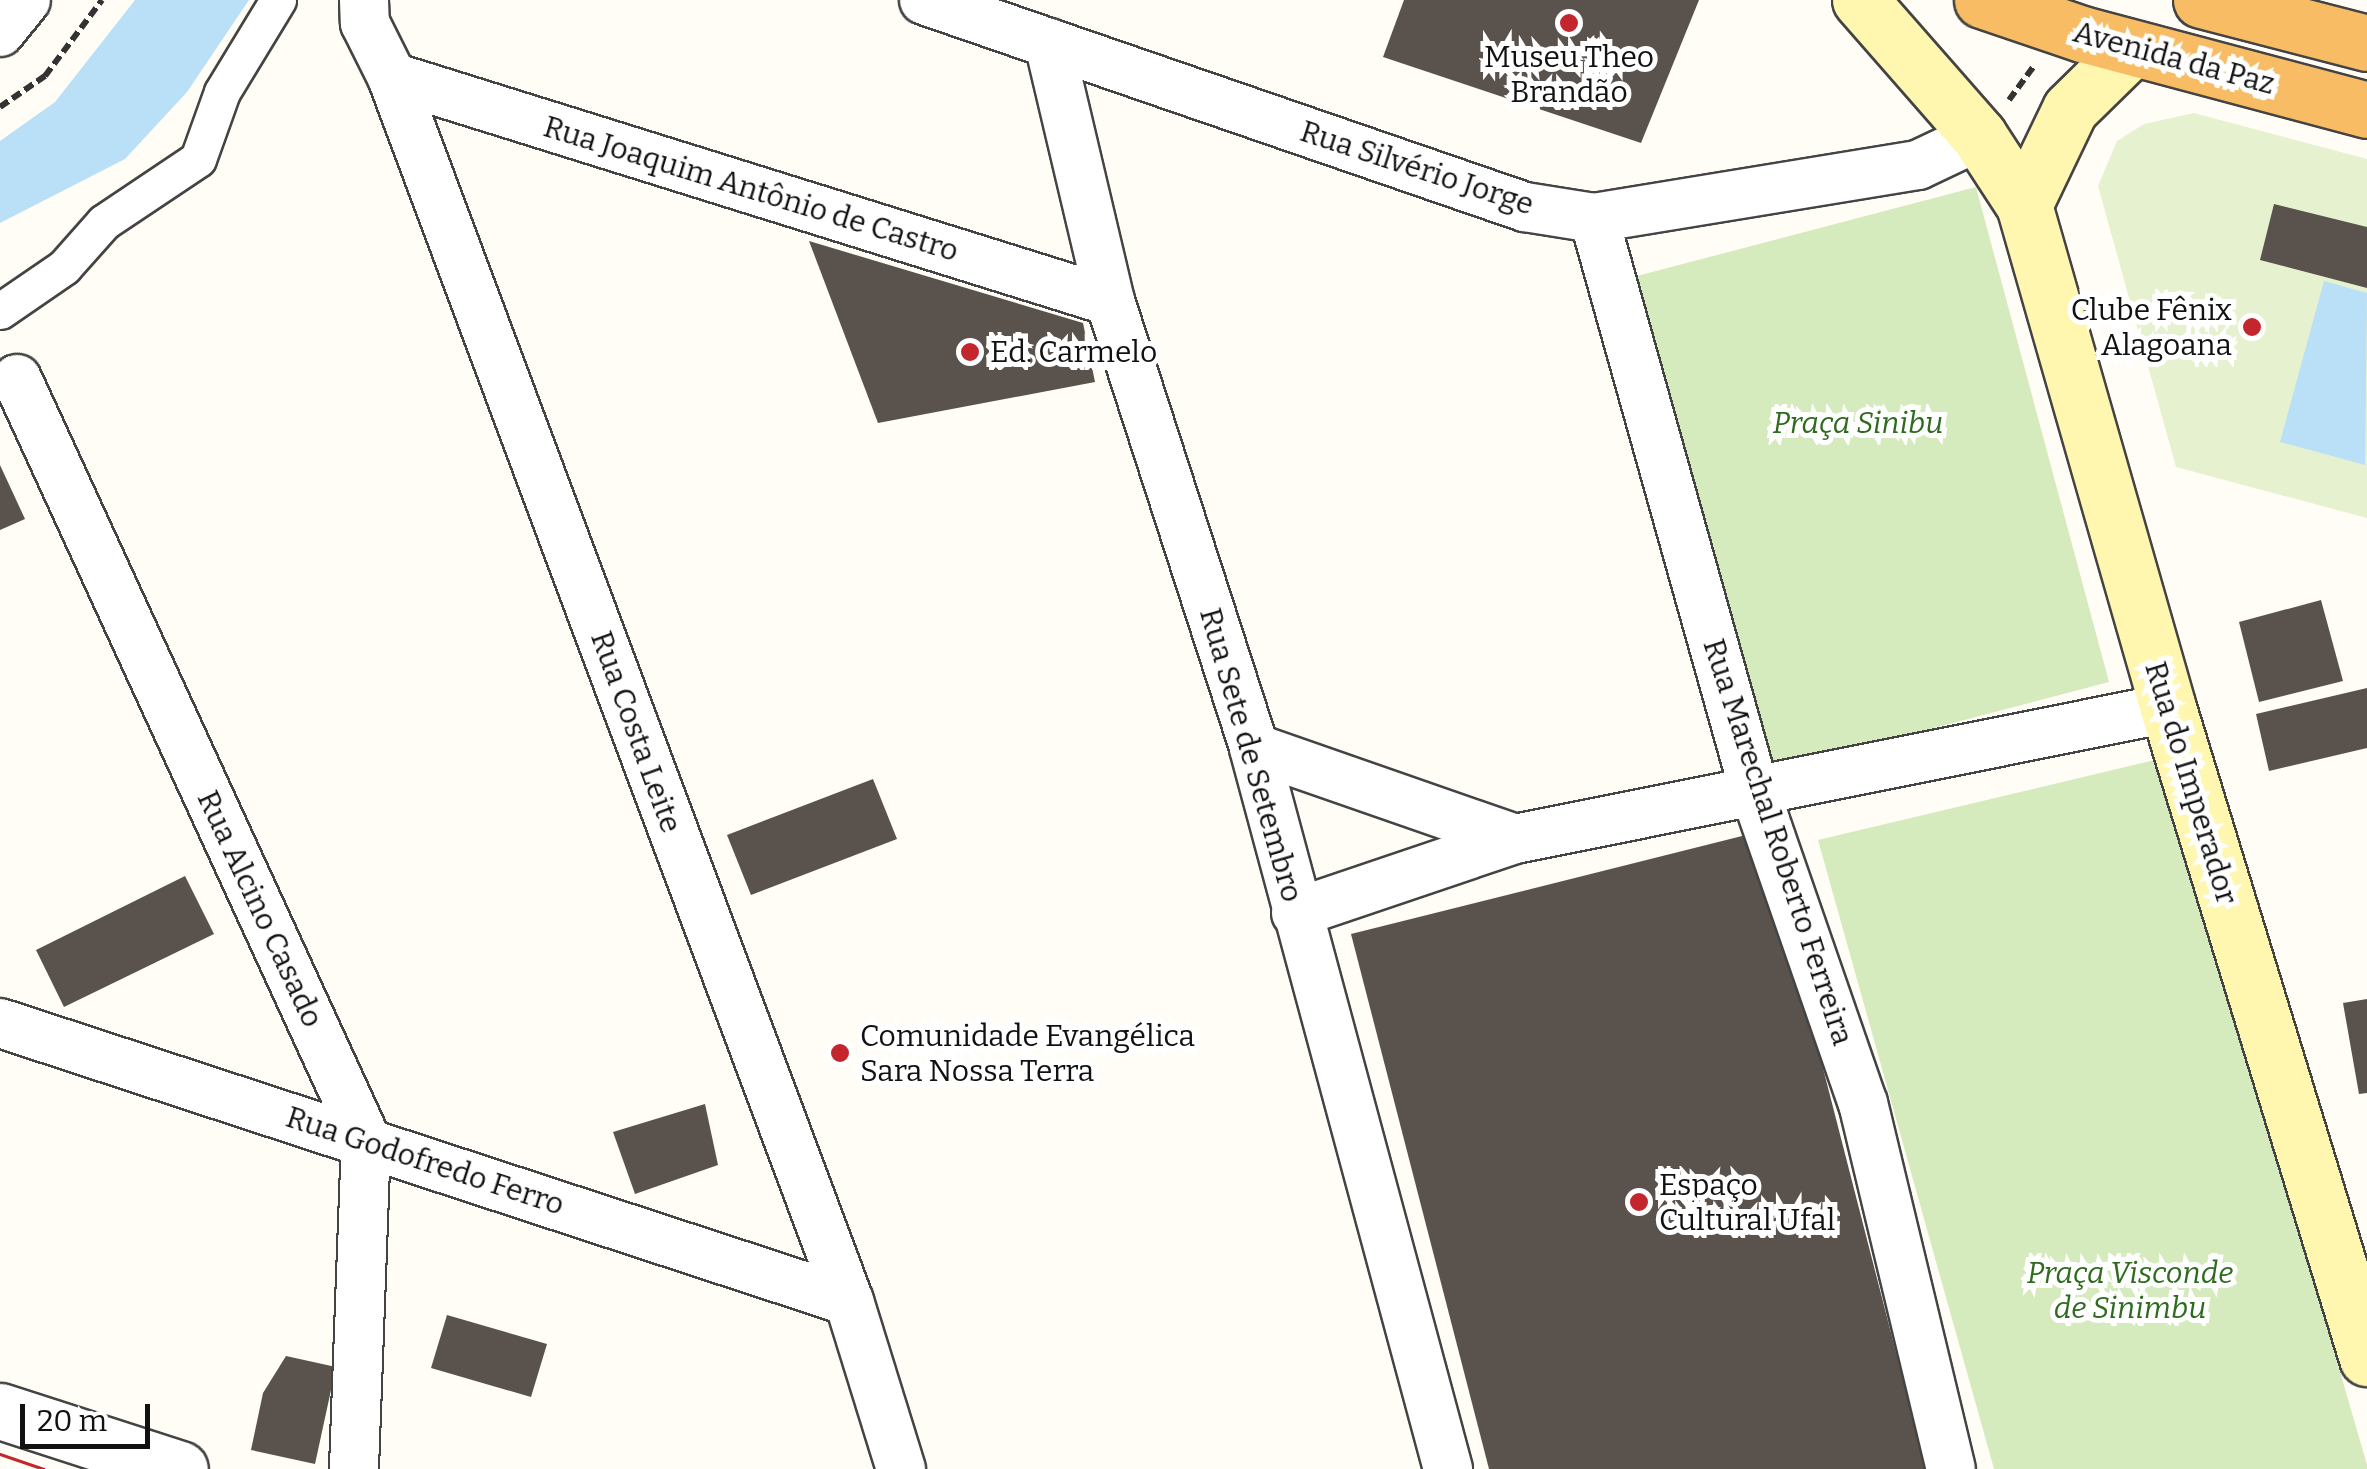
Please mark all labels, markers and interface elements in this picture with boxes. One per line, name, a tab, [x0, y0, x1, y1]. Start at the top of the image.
marker: Museu Theo Brandão	[1558, 12, 1580, 34]
street label: Avenida da Paz	[2069, 14, 2279, 102]
place label: Museu Theo Brandão	[1484, 39, 1654, 110]
street label: Rua Joaquim Antônio de Castro	[539, 109, 963, 269]
street label: Rua Silvério Jorge	[1296, 113, 1538, 223]
place label: Clube Fênix Alagoana	[2071, 292, 2232, 362]
marker: Clube Fênix Alagoana	[2241, 316, 2263, 338]
place label: Ed. Carmelo	[990, 334, 1157, 370]
marker: Ed. Carmelo	[959, 341, 981, 363]
park label: Praça Sinibu	[1773, 405, 1943, 441]
street label: Rua Sete de Setembro	[1192, 604, 1310, 906]
street label: Rua Costa Leite	[583, 626, 689, 838]
street label: Rua Marechal Roberto Ferreira	[1695, 634, 1861, 1050]
street label: Rua do Imperador	[2137, 657, 2245, 909]
street label: Rua Alcino Casado	[189, 785, 331, 1033]
place label: Comunidade Evangélica Sara Nossa Terra	[860, 1018, 1195, 1088]
marker: Comunidade Evangélica Sara Nossa Terra	[829, 1042, 851, 1064]
street label: Rua Godofredo Ferro	[282, 1099, 568, 1223]
place label: Espaço Cultural Ufal	[1659, 1167, 1835, 1238]
marker: Espaço Cultural Ufal	[1628, 1191, 1650, 1213]
park label: Praça Visconde de Sinimbu	[2027, 1255, 2233, 1326]
scale bar	[25, 1384, 155, 1446]
text: 20 m	[37, 1403, 107, 1439]

